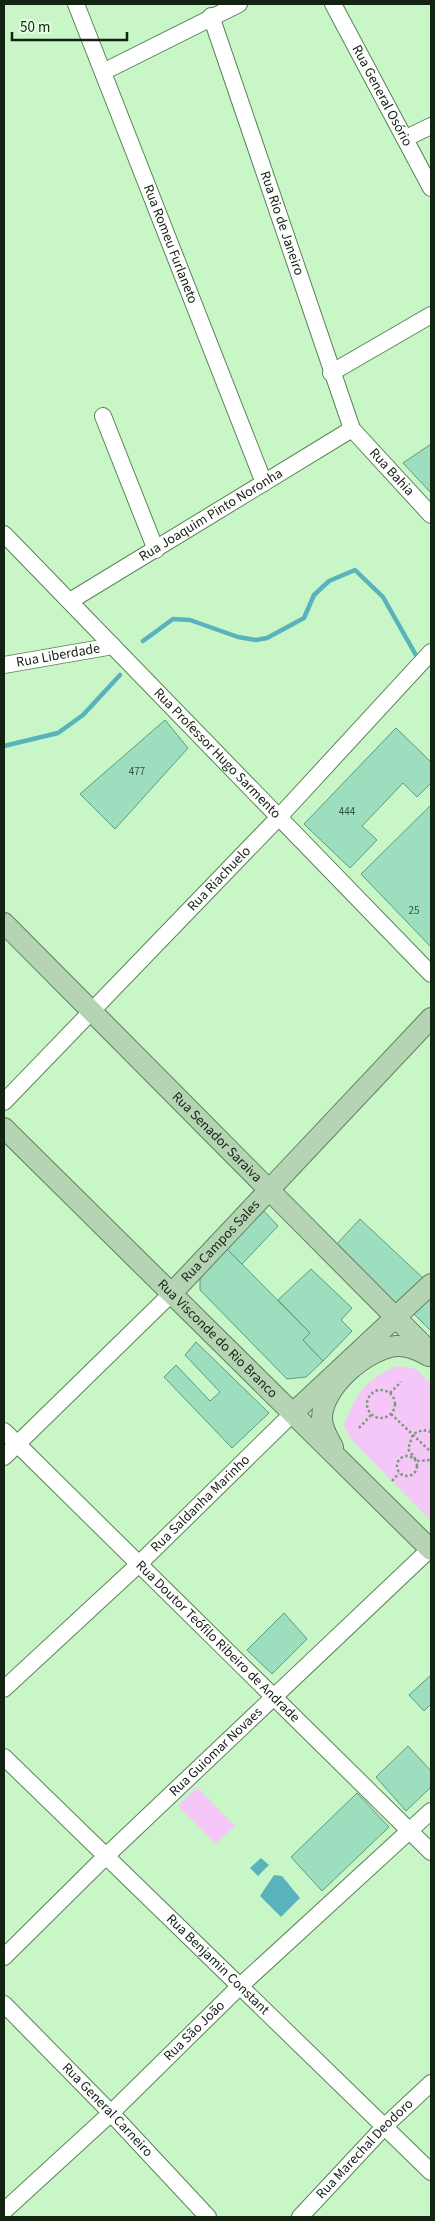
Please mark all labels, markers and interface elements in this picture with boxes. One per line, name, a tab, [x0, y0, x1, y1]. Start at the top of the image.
scale bar	[12, 10, 128, 42]
text: 50 m	[20, 17, 50, 38]
street label: Rua General Osório	[347, 42, 417, 150]
street label: Rua Rio de Janeiro	[255, 168, 309, 278]
street label: Rua Romeu Furlaneto	[138, 182, 203, 307]
street label: Rua Bahia	[364, 444, 419, 501]
street label: Rua Joaquim Pinto Noronha	[135, 464, 287, 567]
street label: Rua Liberdade	[15, 638, 102, 673]
street label: Rua Professor Hugo Sarmento	[149, 684, 285, 824]
house number: 477	[129, 764, 145, 779]
house number: 444	[339, 804, 356, 819]
street label: Rua Riachuelo	[183, 842, 256, 916]
house number: 25	[409, 903, 419, 918]
street label: Rua Senador Saraiva	[167, 1087, 266, 1187]
street label: Rua Campos Sales	[177, 1195, 265, 1287]
street label: Rua Visconde do Rio Branco	[153, 1275, 282, 1403]
street label: Rua Saldanha Marinho	[146, 1450, 255, 1557]
street label: Rua Doutor Teófilo Ribeiro de Andrade	[131, 1556, 304, 1727]
street label: Rua Guiomar Novaes	[165, 1703, 267, 1801]
street label: Rua Benjamin Constant	[162, 1910, 274, 2020]
street label: Rua São João	[159, 1996, 230, 2066]
street label: Rua General Carneiro	[57, 2058, 157, 2162]
street label: Rua Marechal Deodoro	[312, 2094, 418, 2204]

